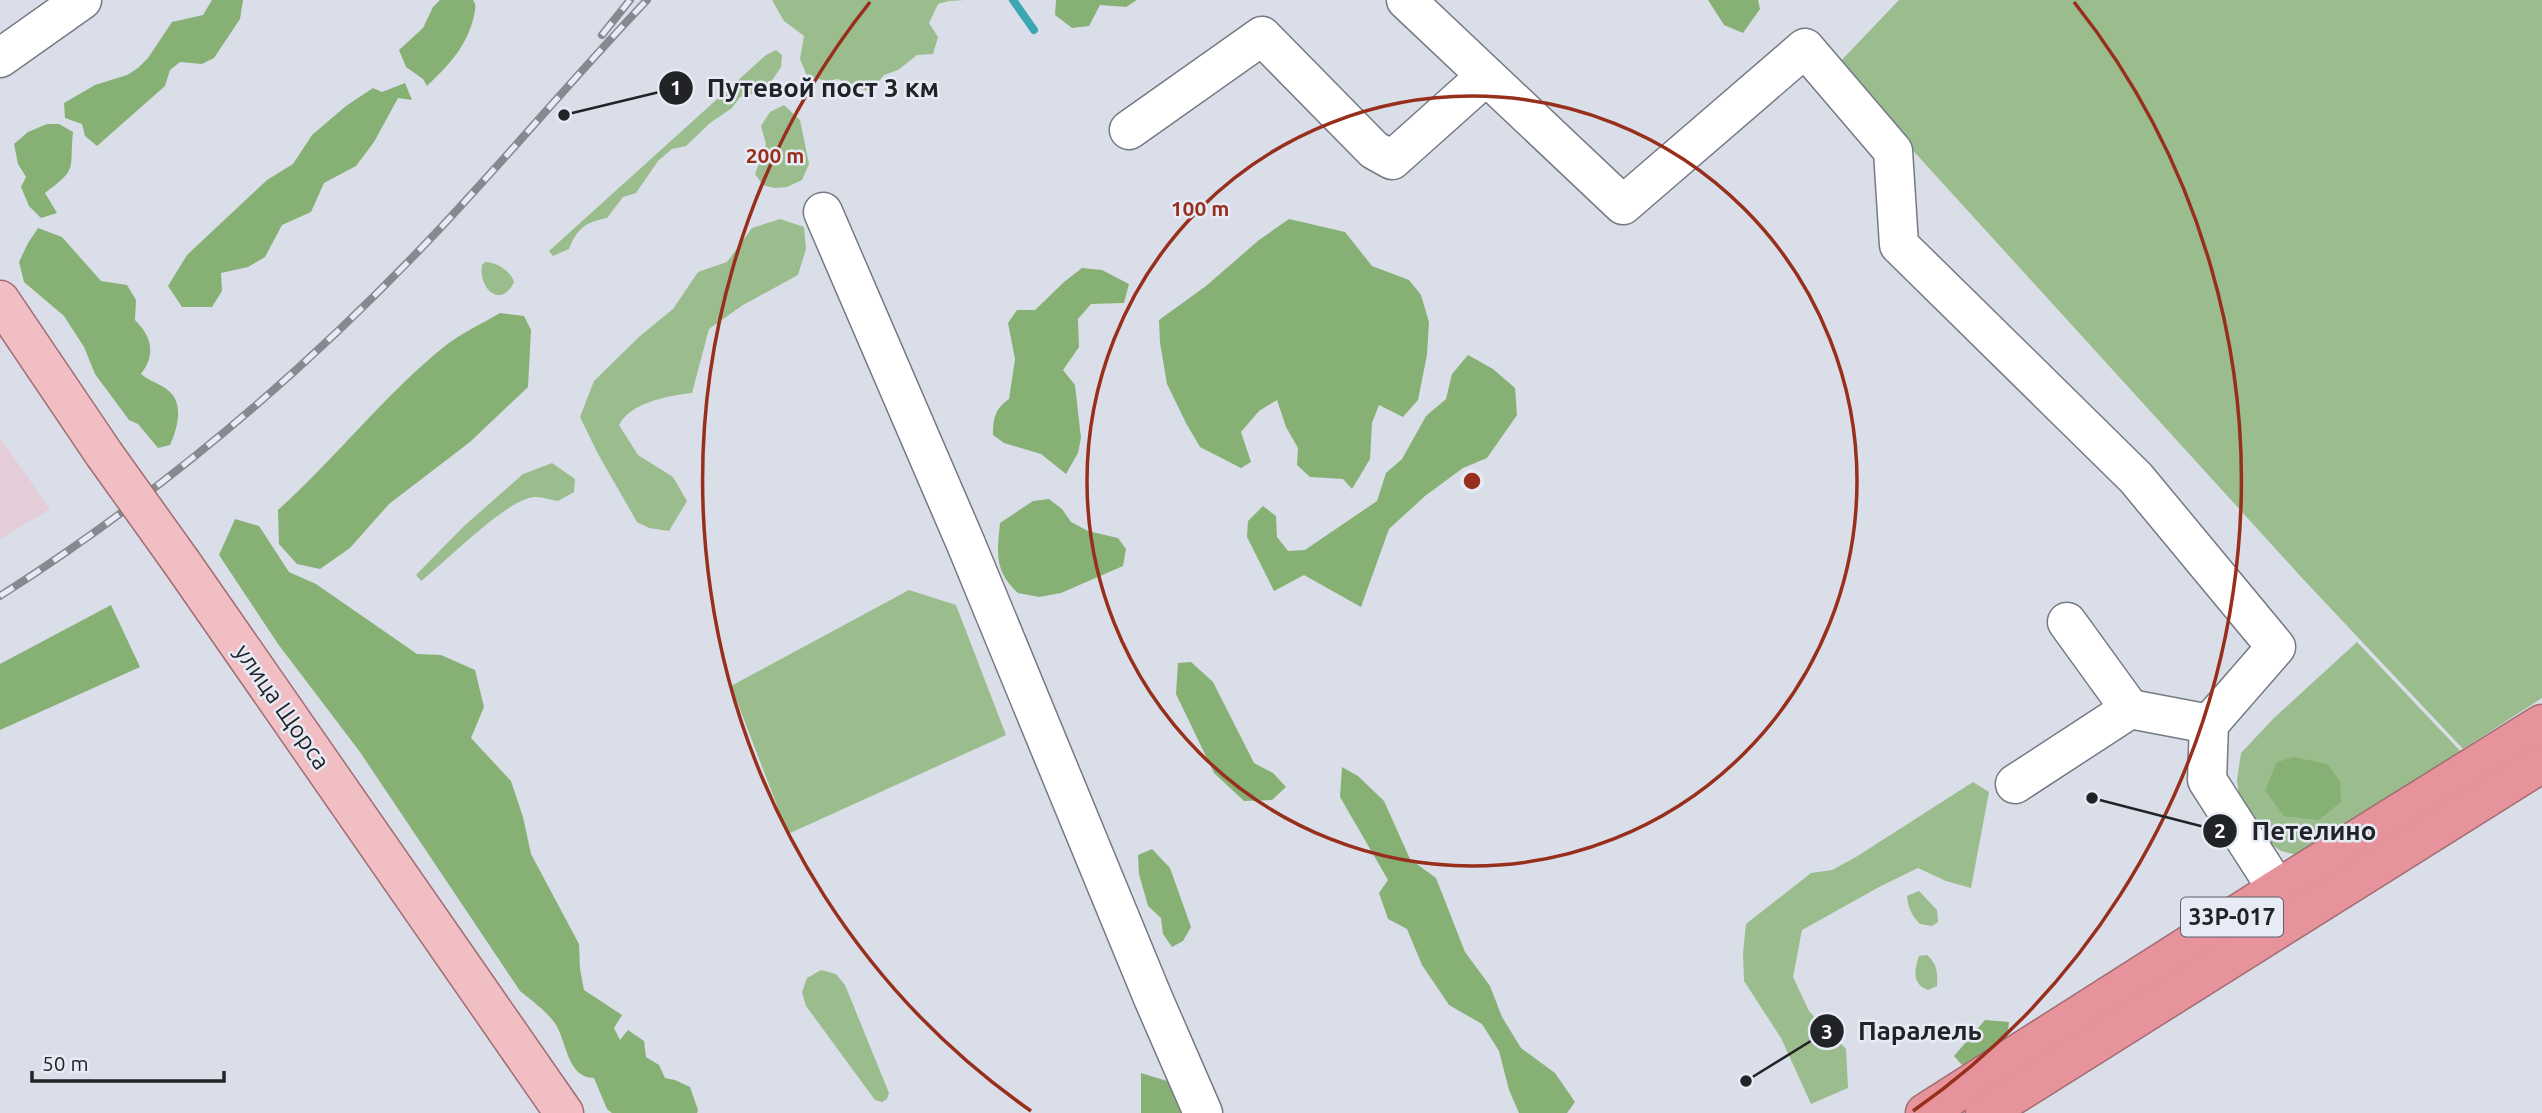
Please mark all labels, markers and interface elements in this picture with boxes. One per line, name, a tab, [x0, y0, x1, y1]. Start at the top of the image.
callout: Путевой пост 3 км	[658, 64, 954, 111]
text: Путевой пост 3 км	[707, 73, 939, 102]
text: 1	[670, 75, 682, 99]
text: 200 m	[746, 143, 804, 167]
text: 100 m	[1171, 196, 1229, 220]
centre of rings	[1460, 469, 1484, 493]
street label: улица Щорса	[229, 639, 335, 774]
callout: Петелино	[2203, 807, 2391, 854]
text: Петелино	[2252, 816, 2376, 845]
text: 2	[2214, 818, 2226, 842]
road number: 33Р-017	[2181, 898, 2283, 936]
callout: Паралель	[1809, 1008, 1996, 1055]
text: Паралель	[1858, 1016, 1982, 1045]
text: 3	[1821, 1019, 1833, 1043]
scale bar	[32, 1040, 224, 1084]
text: 50 m	[42, 1051, 89, 1075]

